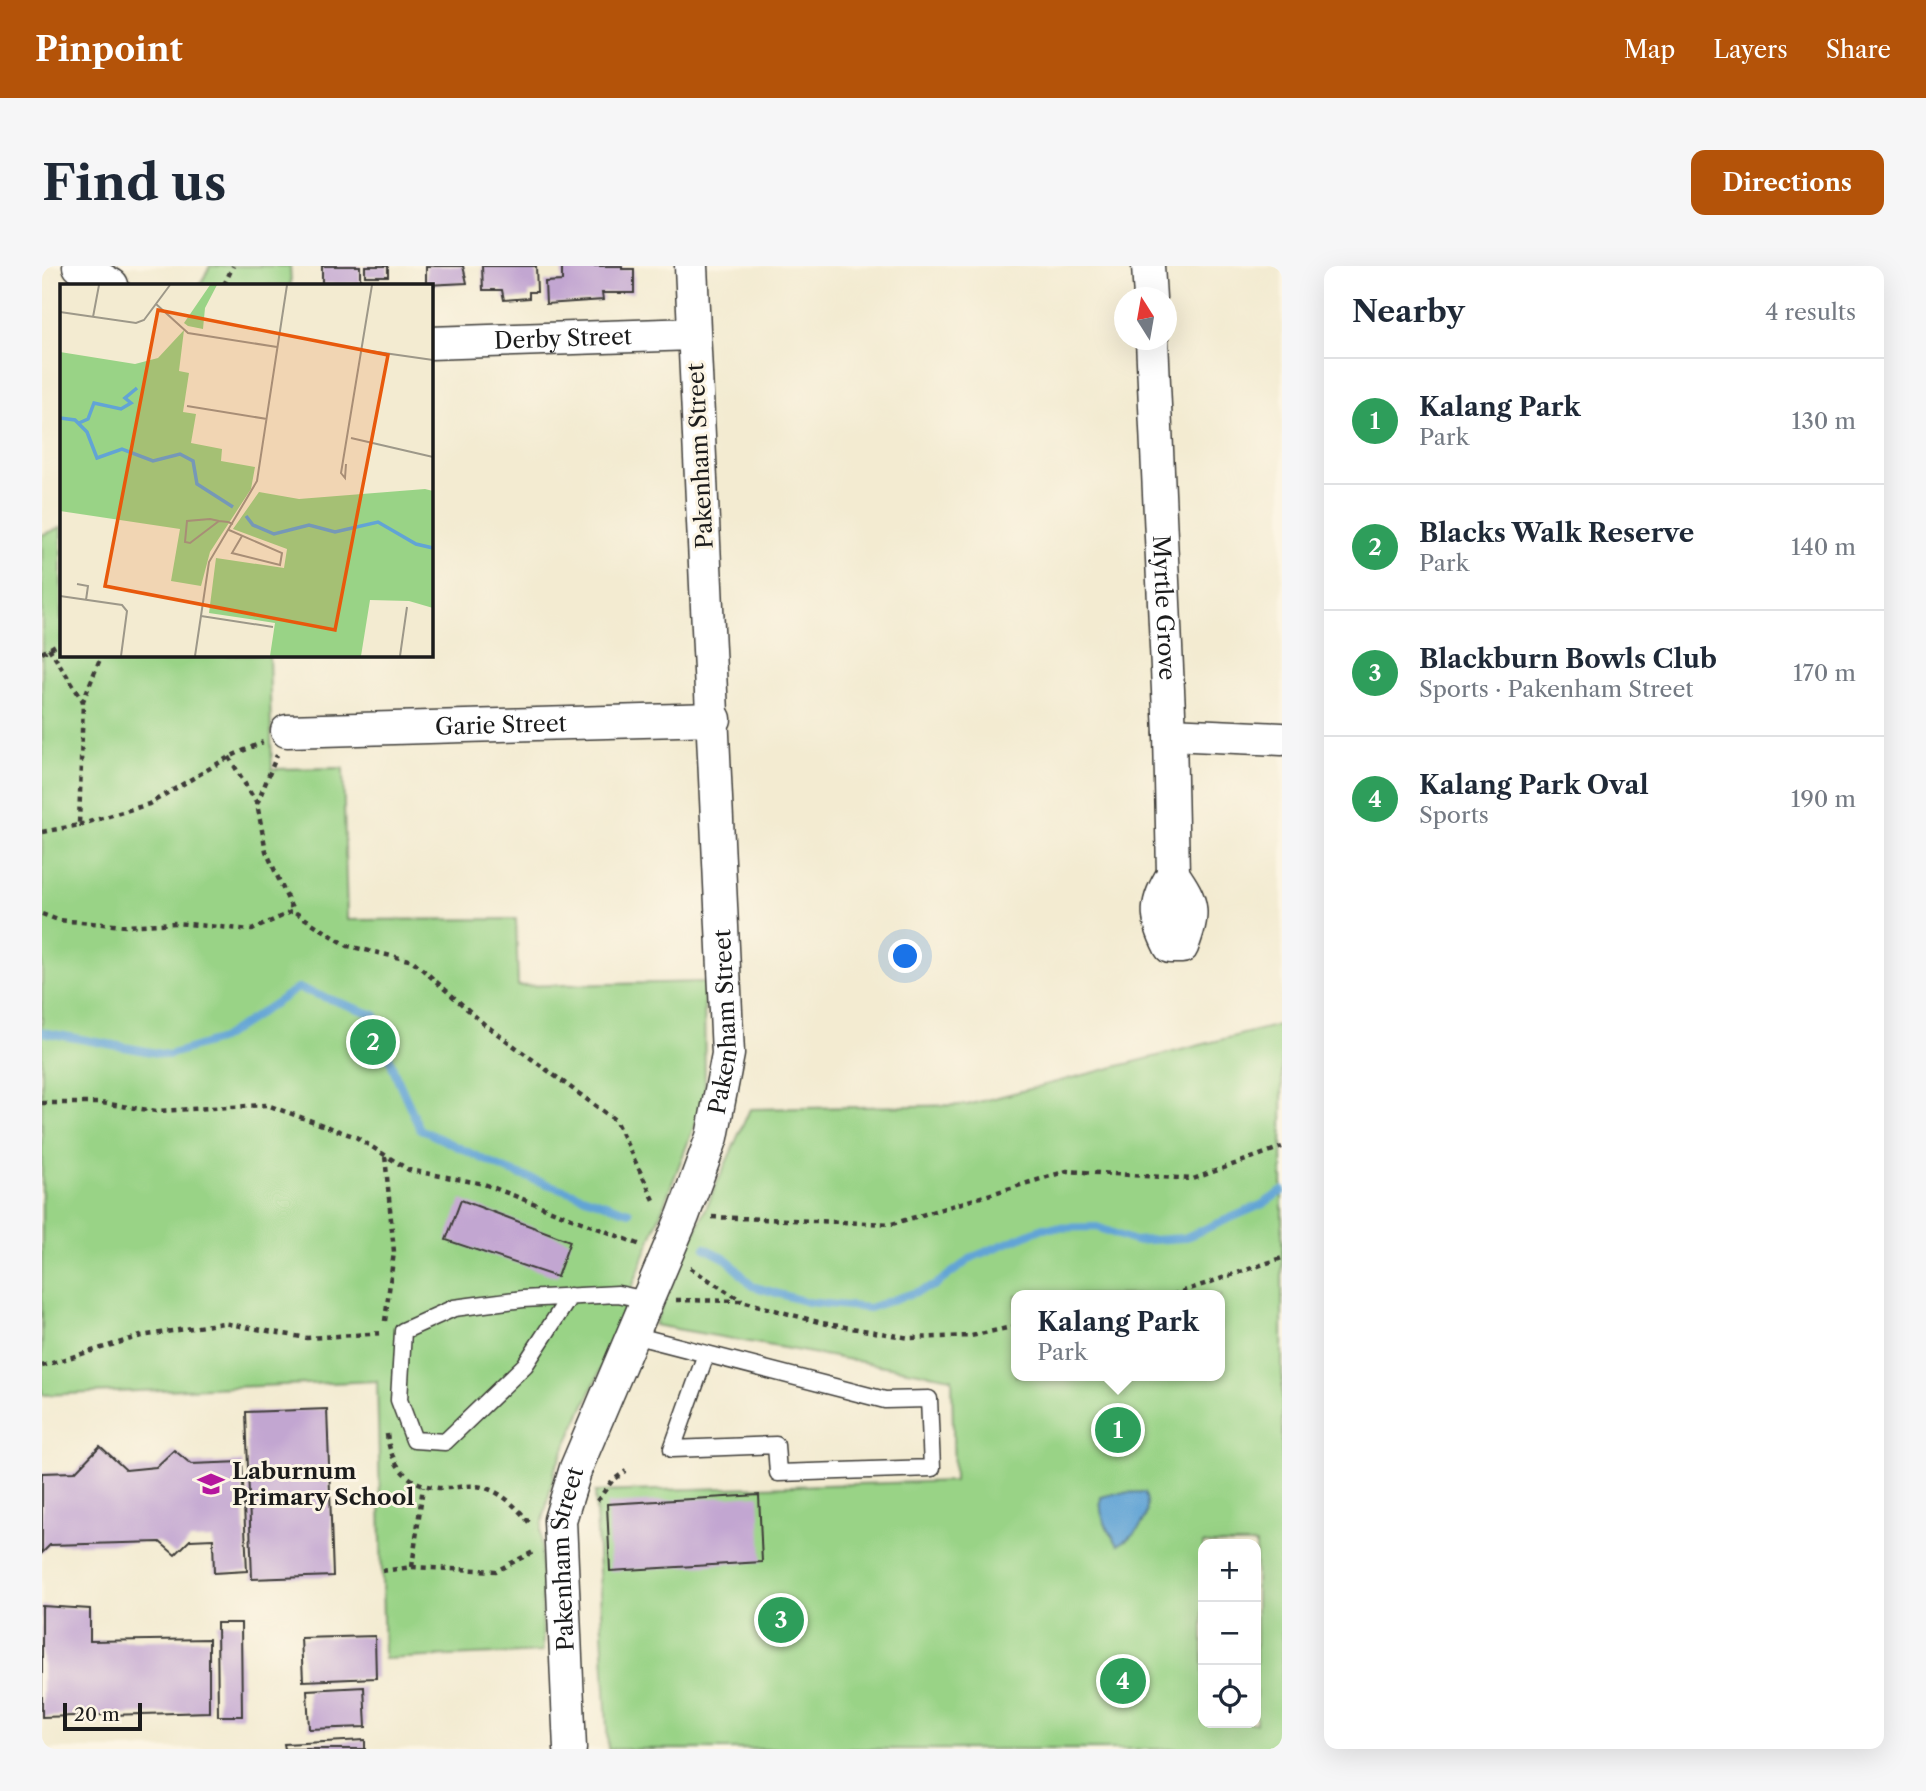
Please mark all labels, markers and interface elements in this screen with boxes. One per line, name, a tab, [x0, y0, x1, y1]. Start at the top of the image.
text: Pinpoint	[35, 29, 183, 70]
text: Map	[1624, 35, 1675, 64]
text: Layers	[1713, 35, 1788, 64]
text: Share	[1826, 35, 1891, 64]
button: Directions	[1691, 150, 1884, 215]
text: Find us	[42, 152, 226, 213]
inset map	[60, 284, 432, 656]
north arrow	[1114, 287, 1177, 350]
text: Nearby	[1352, 293, 1465, 330]
text: 4 results	[1765, 298, 1856, 326]
street label: Derby Street	[493, 322, 632, 355]
street label: Pakenham Street	[681, 362, 719, 550]
text: Kalang Park	[1419, 391, 1581, 423]
text: 1	[1370, 407, 1380, 435]
text: 130 m	[1792, 407, 1856, 435]
text: Park	[1419, 423, 1469, 451]
text: Blacks Walk Reserve	[1419, 517, 1694, 549]
text: 2	[1368, 533, 1382, 561]
text: 140 m	[1791, 533, 1856, 561]
street label: Myrtle Grove	[1147, 535, 1182, 681]
text: Park	[1419, 549, 1469, 577]
text: Blackburn Bowls Club	[1419, 643, 1717, 675]
text: 3	[1369, 659, 1382, 687]
text: 170 m	[1793, 659, 1856, 687]
text: Sports · Pakenham Street	[1419, 675, 1693, 703]
street label: Garie Street	[435, 709, 567, 741]
text: Kalang Park Oval	[1419, 769, 1649, 801]
text: 4	[1368, 785, 1382, 813]
text: 190 m	[1791, 785, 1856, 813]
text: Sports	[1419, 801, 1489, 829]
street label: Pakenham Street	[703, 929, 743, 1117]
your location	[888, 939, 922, 973]
pin: 2	[350, 1016, 396, 1068]
popup	[1011, 1290, 1225, 1381]
text: Kalang Park	[1037, 1306, 1199, 1338]
text: Park	[1037, 1338, 1087, 1366]
pin: 1	[1095, 1404, 1141, 1456]
place label: Laburnum Primary School	[232, 1457, 414, 1511]
street label: Pakenham Street	[546, 1464, 589, 1652]
school or university icon: Laburnum Primary School	[196, 1469, 226, 1499]
map controls	[1198, 1539, 1261, 1728]
button: +	[1198, 1539, 1261, 1602]
pin: 3	[758, 1594, 804, 1646]
button: −	[1198, 1602, 1261, 1665]
pin: 4	[1100, 1655, 1146, 1707]
button: locate	[1198, 1665, 1261, 1728]
scale bar	[63, 1700, 142, 1732]
text: 20 m	[74, 1703, 120, 1726]

